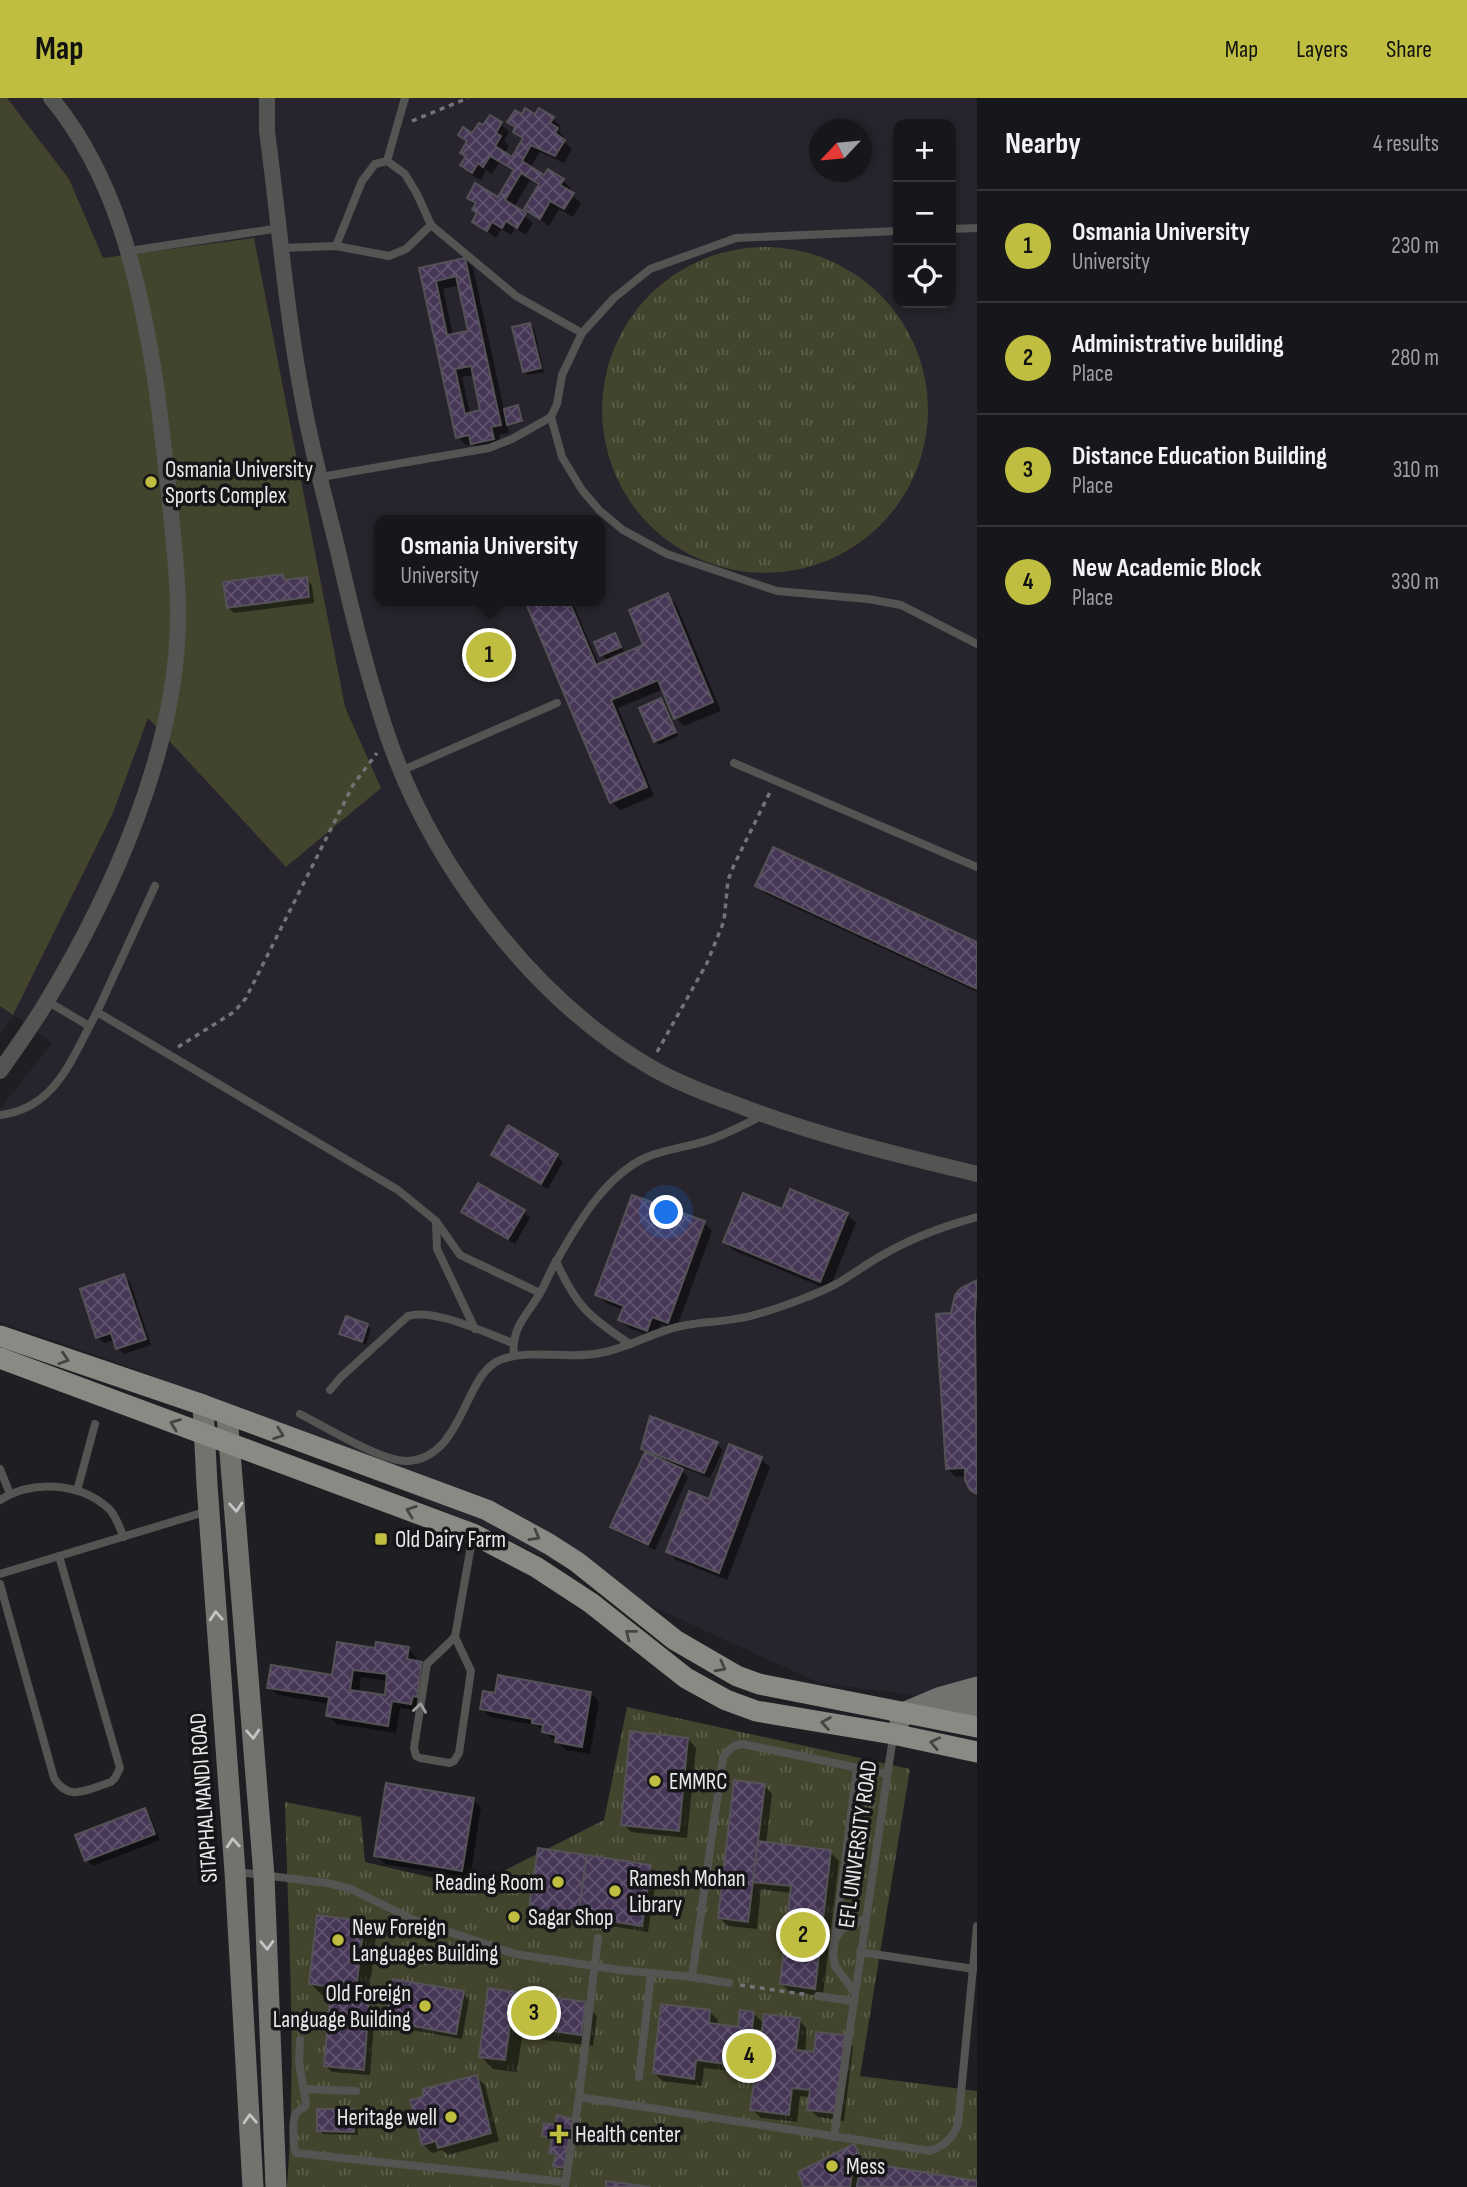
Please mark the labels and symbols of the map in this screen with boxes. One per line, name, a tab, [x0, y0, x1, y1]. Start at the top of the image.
north arrow	[809, 119, 872, 182]
place label: Osmania University Sports Complex	[165, 456, 313, 510]
marker: Osmania University Sports Complex	[143, 474, 159, 490]
pin: 1	[466, 629, 512, 681]
your location	[649, 1195, 683, 1229]
one-way arrow	[58, 1351, 70, 1365]
one-way arrow	[170, 1418, 182, 1432]
one-way arrow	[273, 1426, 285, 1440]
one-way arrow	[228, 1502, 243, 1513]
one-way arrow	[406, 1506, 418, 1520]
place label: Old Dairy Farm	[395, 1526, 506, 1554]
one-way arrow	[528, 1528, 541, 1541]
marker: Old Dairy Farm	[373, 1531, 389, 1547]
one-way arrow	[209, 1610, 224, 1621]
one-way arrow	[625, 1629, 638, 1642]
one-way arrow	[714, 1659, 726, 1672]
one-way arrow	[412, 1702, 427, 1714]
street label: SITAPHALMANDI ROAD	[184, 1712, 224, 1884]
one-way arrow	[820, 1716, 832, 1731]
one-way arrow	[245, 1729, 260, 1740]
one-way arrow	[929, 1736, 941, 1751]
street label: EFL UNIVERSITY ROAD	[832, 1759, 884, 1930]
place label: EMMRC	[669, 1768, 727, 1796]
marker: EMMRC	[647, 1773, 663, 1789]
one-way arrow	[226, 1837, 241, 1848]
place label: Ramesh Mohan Library	[629, 1865, 746, 1919]
place label: Reading Room	[435, 1869, 544, 1897]
marker: Reading Room	[550, 1874, 566, 1890]
marker: Ramesh Mohan Library	[607, 1883, 623, 1899]
place label: Sagar Shop	[528, 1904, 613, 1932]
marker: Sagar Shop	[506, 1909, 522, 1925]
pin: 2	[780, 1909, 826, 1961]
place label: New Foreign Languages Building	[352, 1914, 498, 1968]
marker: New Foreign Languages Building	[330, 1932, 346, 1948]
one-way arrow	[259, 1939, 274, 1950]
place label: Old Foreign Language Building	[273, 1980, 411, 2034]
pin: 3	[511, 1987, 557, 2039]
marker: Old Foreign Language Building	[417, 1998, 433, 2014]
pin: 4	[726, 2030, 772, 2082]
place label: Heritage well	[337, 2104, 437, 2132]
marker: Heritage well	[443, 2109, 459, 2125]
one-way arrow	[243, 2113, 258, 2124]
place label: Health center	[575, 2121, 681, 2149]
marker: Health center	[549, 2124, 569, 2144]
place label: Mess	[846, 2153, 885, 2181]
marker: Mess	[824, 2158, 840, 2174]

